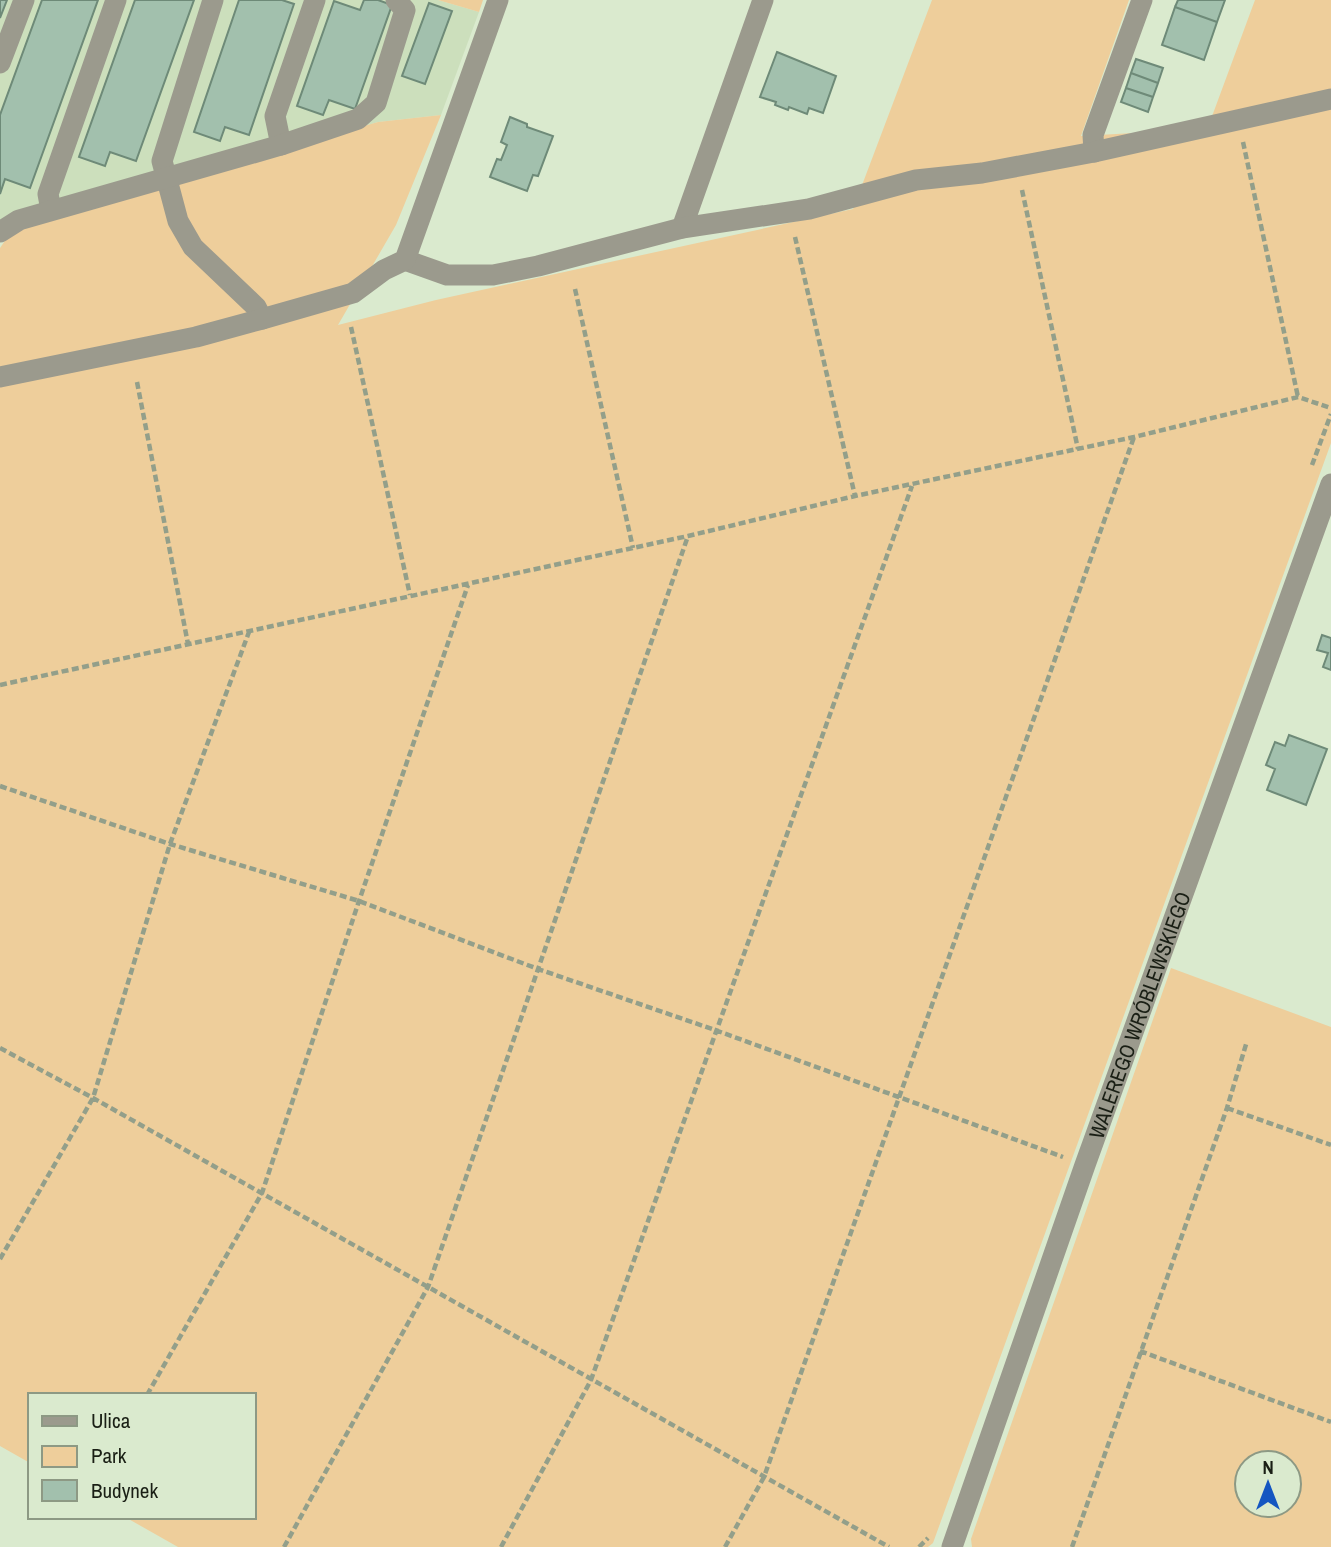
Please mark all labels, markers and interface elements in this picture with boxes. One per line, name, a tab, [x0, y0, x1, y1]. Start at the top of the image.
street label: WALEREGO WRÓBLEWSKIEGO	[1081, 887, 1197, 1143]
legend	[28, 1393, 256, 1519]
text: Ulica	[91, 1406, 131, 1435]
text: Park	[91, 1441, 127, 1470]
north arrow	[1233, 1449, 1303, 1519]
text: N	[1262, 1454, 1274, 1480]
text: Budynek	[91, 1476, 158, 1505]

